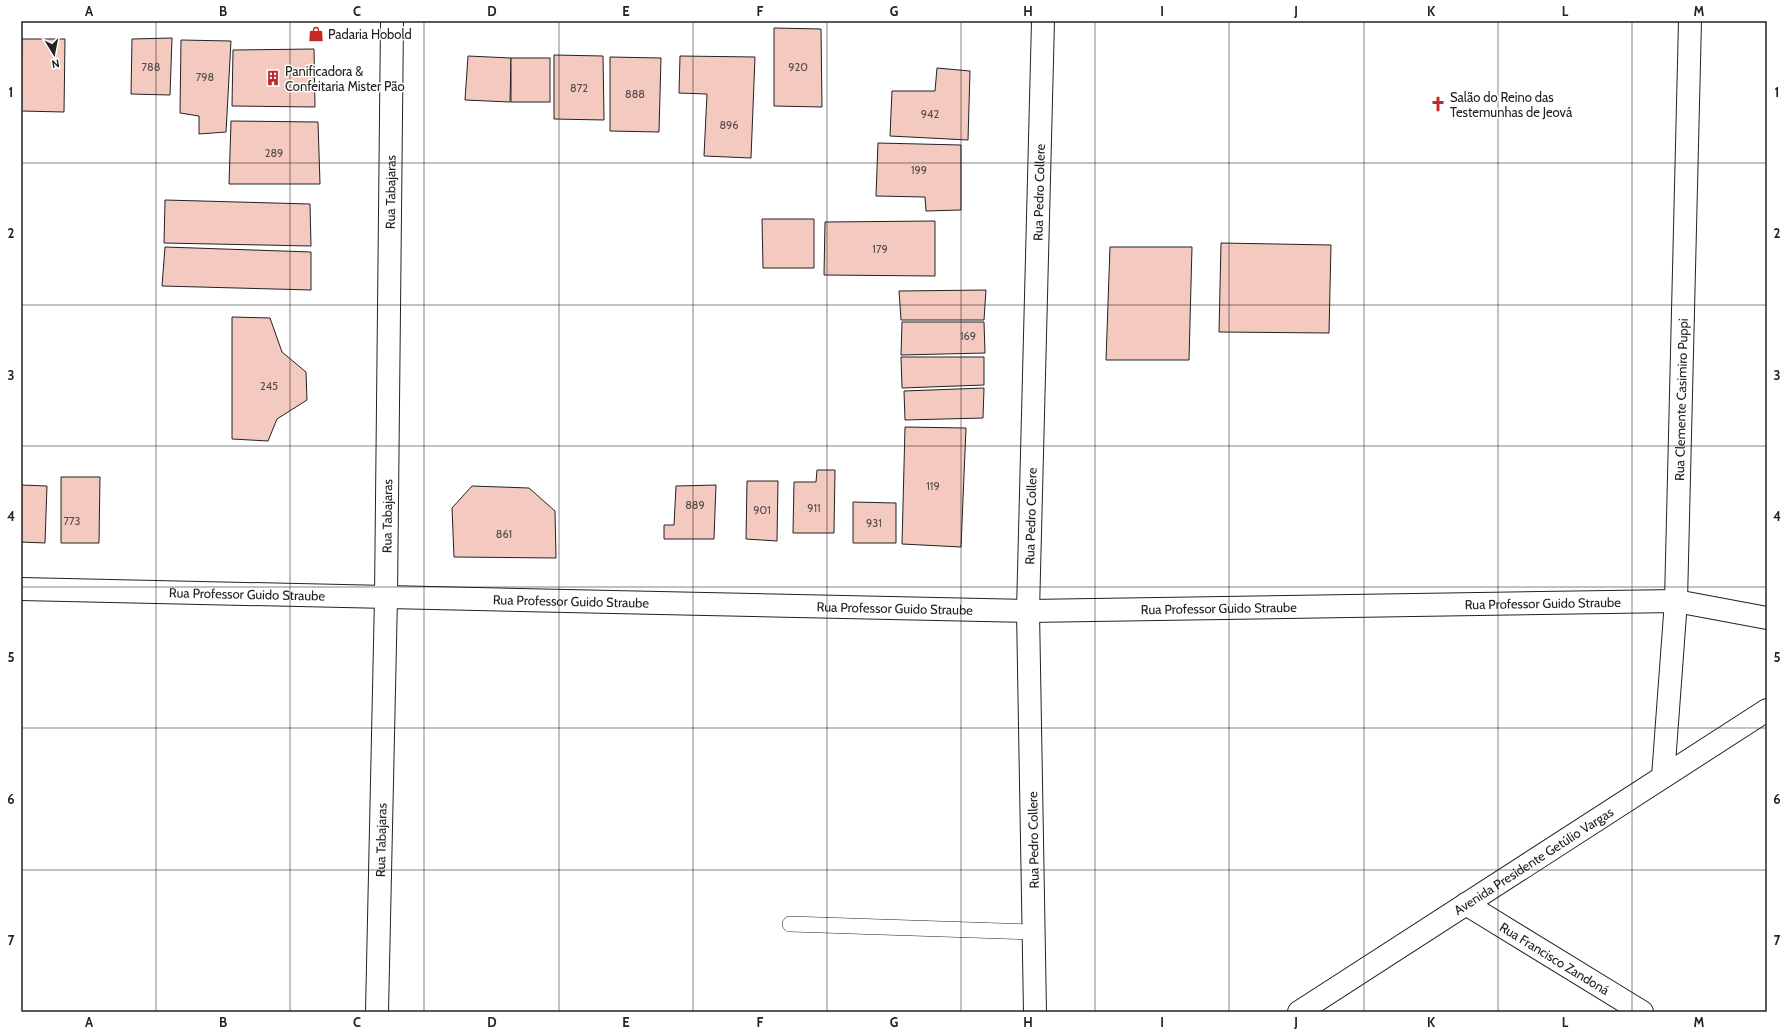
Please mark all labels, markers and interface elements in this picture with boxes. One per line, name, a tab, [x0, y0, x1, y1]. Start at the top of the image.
text: A	[85, 3, 94, 19]
text: B	[219, 3, 227, 19]
text: C	[353, 3, 361, 19]
text: D	[487, 3, 497, 19]
text: E	[622, 3, 630, 19]
text: F	[757, 3, 764, 19]
text: G	[890, 3, 899, 19]
text: H	[1023, 3, 1033, 19]
text: I	[1160, 3, 1164, 19]
text: J	[1293, 3, 1298, 19]
text: K	[1427, 3, 1436, 19]
text: L	[1562, 3, 1569, 19]
text: M	[1694, 3, 1705, 19]
shop icon: Padaria Hobold	[307, 25, 325, 43]
place label: Padaria Hobold	[328, 26, 412, 42]
north arrow	[34, 34, 74, 74]
text: N	[51, 56, 61, 71]
house number: 788	[142, 60, 160, 74]
house number: 920	[788, 60, 808, 74]
place label: Panificadora & Confeitaria Mister Pão	[285, 63, 405, 94]
building icon: Panificadora & Confeitaria Mister Pão	[264, 69, 282, 87]
house number: 798	[196, 70, 214, 84]
house number: 872	[570, 81, 588, 95]
text: 1	[9, 84, 13, 100]
text: 1	[1775, 84, 1779, 100]
house number: 888	[625, 87, 645, 101]
place label: Salão do Reino das Testemunhas de Jeová	[1450, 89, 1573, 120]
church icon: Salão do Reino das Testemunhas de Jeová	[1429, 95, 1447, 113]
house number: 942	[921, 107, 939, 121]
house number: 896	[719, 118, 739, 132]
street label: Rua Pedro Collere	[1029, 143, 1048, 241]
house number: 289	[265, 146, 283, 160]
street label: Rua Tabajaras	[382, 154, 399, 229]
house number: 199	[911, 163, 927, 177]
text: 2	[8, 225, 15, 241]
text: 2	[1774, 225, 1781, 241]
house number: 179	[872, 242, 888, 256]
street label: Rua Clemente Casimiro Puppi	[1671, 318, 1691, 481]
house number: 169	[960, 329, 976, 343]
text: 3	[7, 367, 15, 383]
text: 3	[1773, 367, 1781, 383]
house number: 245	[260, 379, 278, 393]
street label: Rua Pedro Collere	[1021, 467, 1040, 565]
street label: Rua Tabajaras	[378, 478, 396, 553]
house number: 119	[926, 479, 940, 493]
house number: 889	[685, 498, 705, 512]
house number: 911	[807, 501, 821, 515]
house number: 901	[753, 503, 771, 517]
text: 4	[7, 508, 15, 524]
text: 4	[1773, 508, 1781, 524]
house number: 773	[63, 514, 81, 528]
house number: 931	[866, 516, 882, 530]
house number: 861	[496, 527, 512, 541]
street label: Rua Professor Guido Straube	[169, 584, 326, 604]
street label: Rua Professor Guido Straube	[493, 591, 649, 611]
street label: Rua Professor Guido Straube	[1464, 594, 1621, 612]
street label: Rua Professor Guido Straube	[817, 598, 973, 618]
street label: Rua Professor Guido Straube	[1141, 599, 1297, 617]
text: 5	[8, 649, 15, 665]
text: 5	[1774, 649, 1781, 665]
text: 6	[7, 791, 15, 807]
street label: Rua Pedro Collere	[1024, 791, 1042, 889]
text: 6	[1773, 791, 1781, 807]
street label: Rua Tabajaras	[372, 802, 390, 877]
street label: Avenida Presidente Getúlio Vargas	[1451, 803, 1617, 918]
street label: Rua Francisco Zandoná	[1497, 919, 1613, 999]
text: 7	[8, 932, 15, 948]
text: 7	[1774, 932, 1781, 948]
text: A	[85, 1014, 94, 1030]
text: B	[219, 1014, 227, 1030]
text: C	[353, 1014, 361, 1030]
text: D	[487, 1014, 497, 1030]
text: E	[622, 1014, 630, 1030]
text: F	[757, 1014, 764, 1030]
text: G	[890, 1014, 899, 1030]
text: H	[1023, 1014, 1033, 1030]
text: I	[1160, 1014, 1164, 1030]
text: J	[1293, 1014, 1298, 1030]
text: K	[1427, 1014, 1436, 1030]
text: L	[1562, 1014, 1569, 1030]
text: M	[1694, 1014, 1705, 1030]

